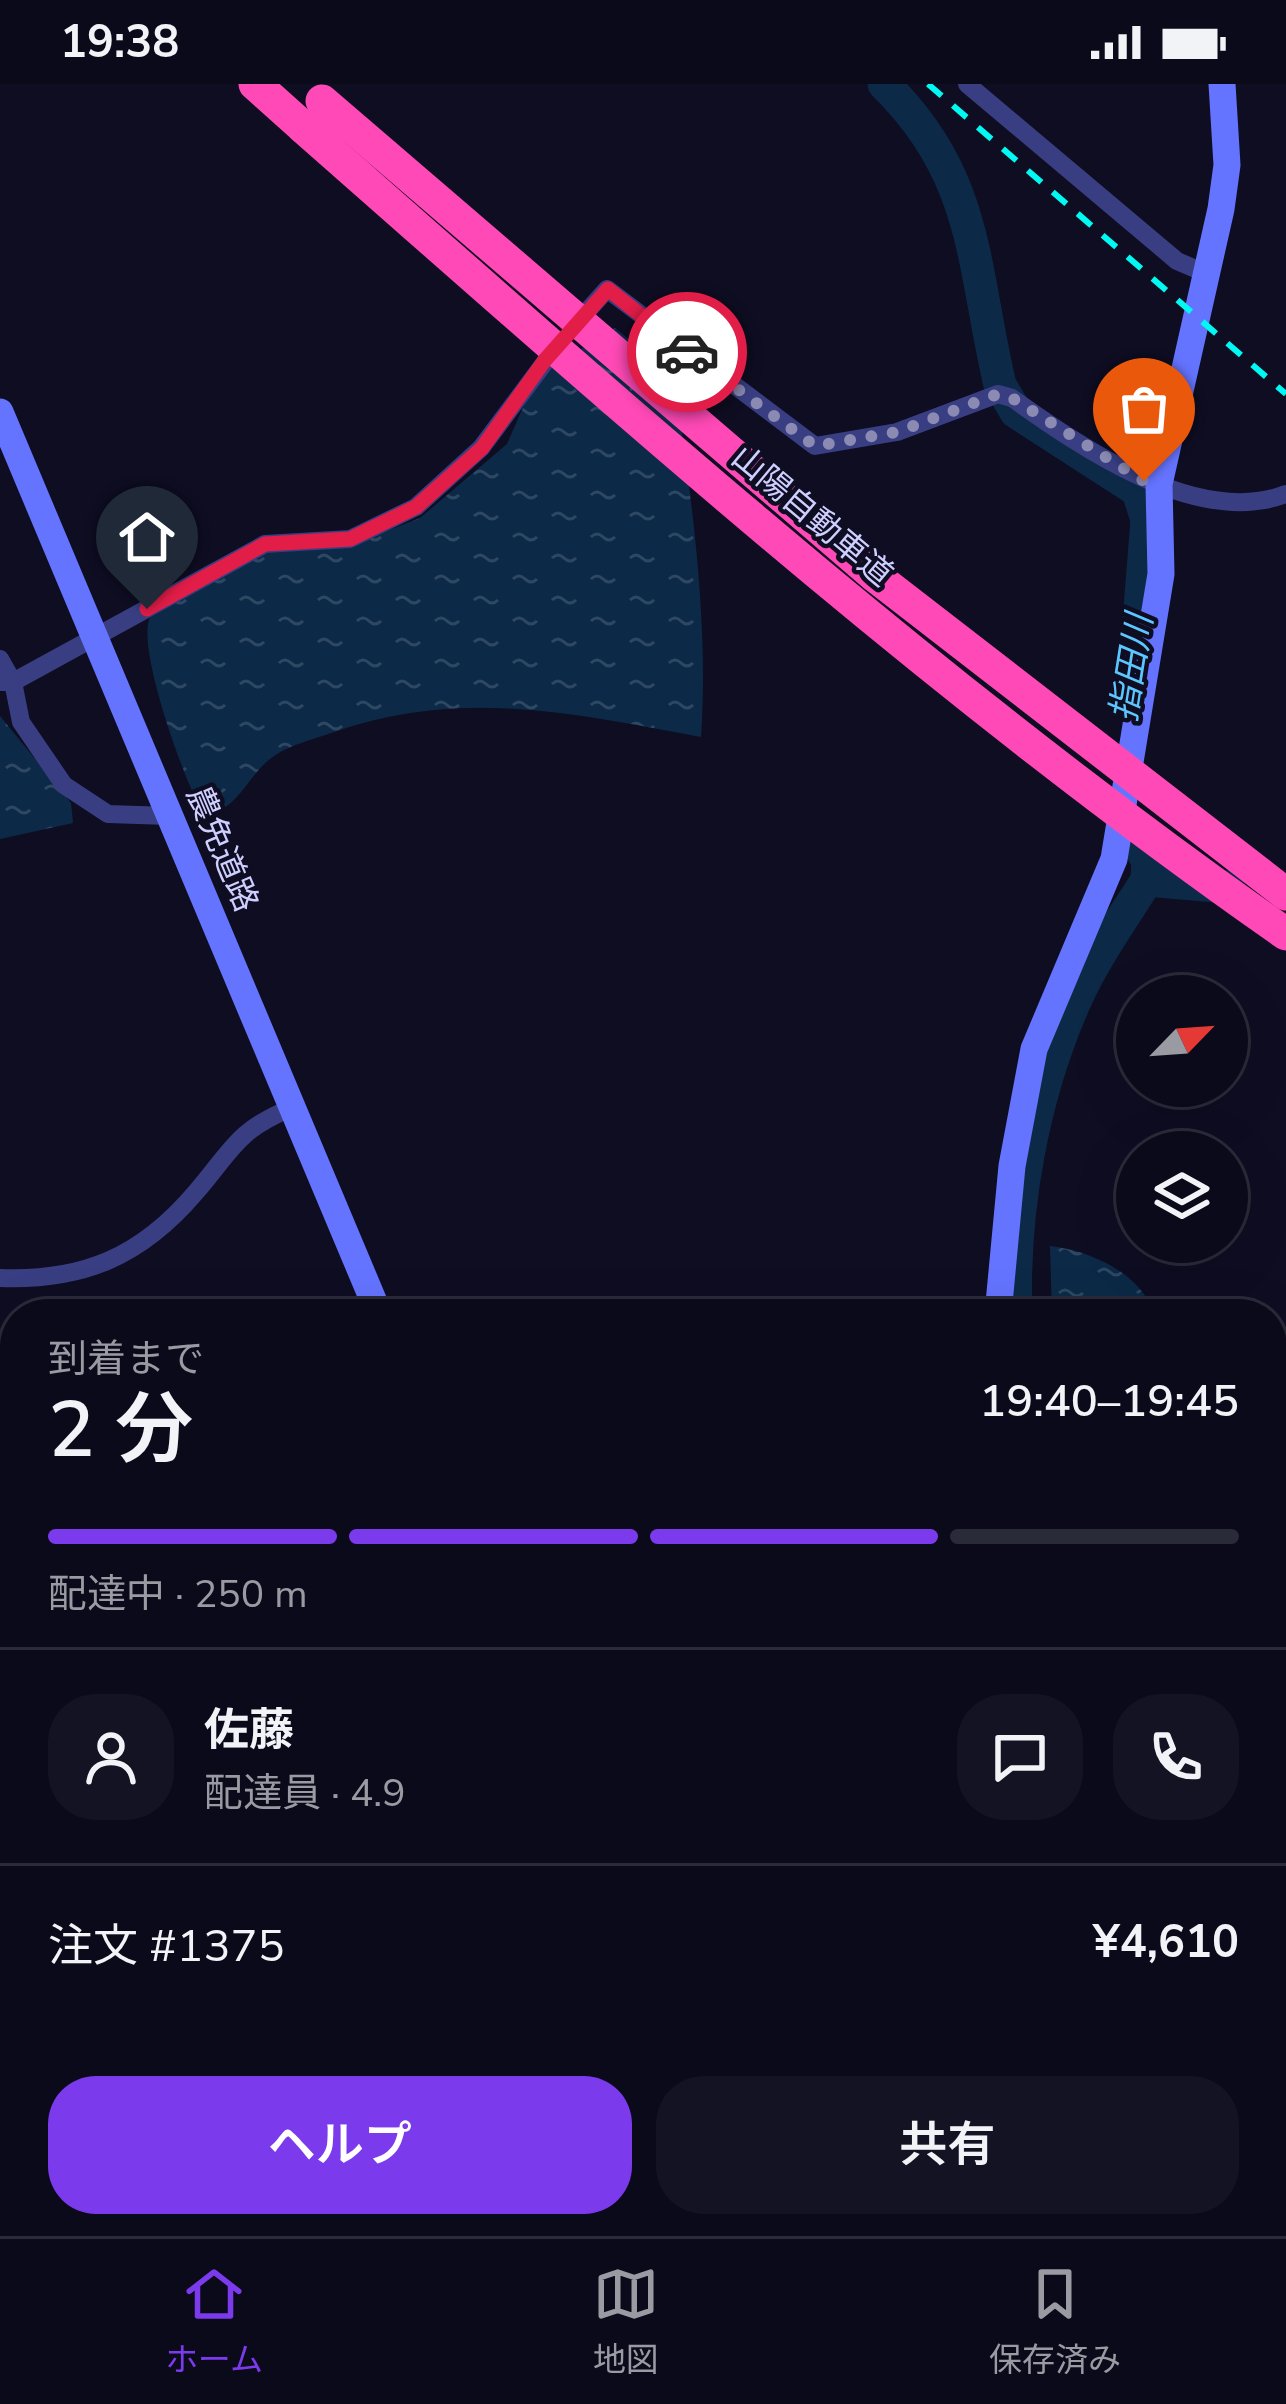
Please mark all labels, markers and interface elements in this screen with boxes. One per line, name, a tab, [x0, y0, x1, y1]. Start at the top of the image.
text: 19:38	[60, 12, 179, 73]
courier	[627, 292, 747, 412]
icon: car	[654, 319, 720, 385]
pin	[1093, 358, 1195, 481]
icon: bag	[1111, 376, 1177, 442]
street label: 山陽自動車道	[722, 435, 902, 597]
pin	[96, 486, 198, 609]
icon: home	[114, 504, 180, 570]
water label: 指田川	[1099, 607, 1165, 725]
street label: 農免道路	[176, 779, 268, 919]
north arrow	[1116, 975, 1248, 1107]
map controls	[1116, 975, 1248, 1263]
button: layers	[1116, 1131, 1248, 1263]
text: 到着まで	[48, 1333, 204, 1386]
text: 19:40–19:45	[979, 1371, 1239, 1432]
text: 2 分	[48, 1377, 193, 1484]
text: 配達中 · 250 m	[48, 1568, 308, 1621]
button: person	[48, 1694, 174, 1820]
button: chat	[957, 1694, 1083, 1820]
button: phone	[1113, 1694, 1239, 1820]
text: 佐藤	[204, 1700, 294, 1761]
text: 配達員 · 4.9	[204, 1767, 406, 1820]
text: ¥4,610	[1093, 1912, 1239, 1973]
text: 注文 #1375	[48, 1916, 285, 1977]
button: ヘルプ	[48, 2076, 632, 2214]
button: 共有	[656, 2076, 1239, 2214]
tab: ホーム	[165, 2261, 263, 2383]
tab: 地図	[593, 2261, 659, 2383]
tab: 保存済み	[989, 2261, 1121, 2383]

